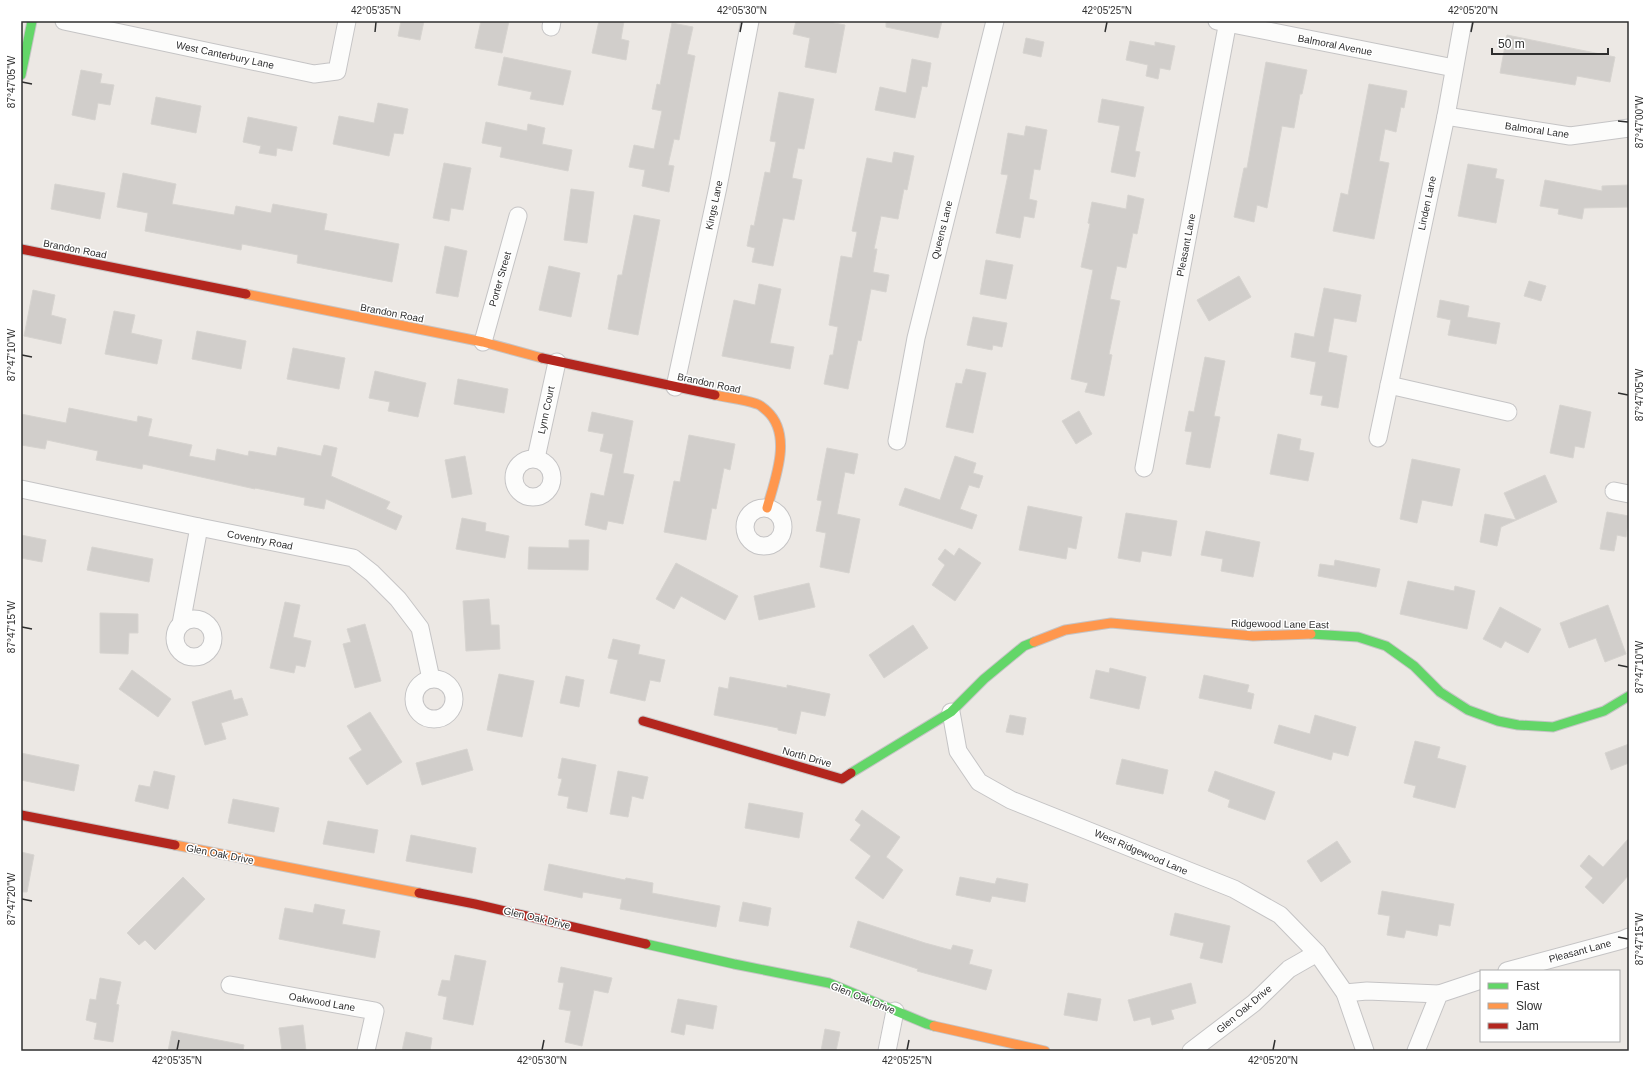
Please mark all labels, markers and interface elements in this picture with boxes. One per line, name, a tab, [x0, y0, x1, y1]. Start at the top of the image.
text: 42°05'35"N	[351, 5, 401, 16]
text: 42°05'30"N	[717, 5, 767, 16]
text: 42°05'25"N	[1082, 5, 1132, 16]
text: 42°05'20"N	[1448, 5, 1498, 16]
scale bar	[1492, 30, 1608, 56]
street label: Balmoral Avenue	[1297, 32, 1373, 58]
text: 50 m	[1498, 37, 1525, 51]
street label: West Canterbury Lane	[175, 39, 275, 71]
text: 87°47'05"W	[6, 55, 17, 108]
text: 87°47'00"W	[1634, 95, 1645, 148]
street label: Balmoral Lane	[1504, 120, 1570, 140]
street label: Linden Lane	[1416, 175, 1438, 231]
street label: Kings Lane	[703, 179, 725, 231]
street label: Queens Lane	[929, 199, 955, 260]
street label: Pleasant Lane	[1174, 212, 1198, 277]
street label: Brandon Road	[42, 237, 108, 261]
street label: Porter Street	[487, 250, 513, 308]
street label: Brandon Road	[359, 301, 425, 325]
text: 87°47'10"W	[6, 328, 17, 381]
text: 87°47'05"W	[1634, 368, 1645, 421]
street label: Brandon Road	[676, 371, 742, 395]
street label: Lynn Court	[536, 385, 556, 435]
street label: Coventry Road	[226, 528, 294, 552]
text: 87°47'15"W	[6, 600, 17, 653]
street label: Ridgewood Lane East	[1231, 618, 1329, 630]
text: 87°47'10"W	[1634, 640, 1645, 693]
street label: North Drive	[781, 745, 833, 769]
street label: West Ridgewood Lane	[1093, 827, 1190, 877]
street label: Glen Oak Drive	[185, 842, 255, 866]
text: 87°47'20"W	[6, 872, 17, 925]
street label: Glen Oak Drive	[502, 905, 572, 931]
text: 87°47'15"W	[1634, 912, 1645, 965]
street label: Pleasant Lane	[1548, 937, 1613, 965]
legend	[1480, 970, 1620, 1042]
text: Fast	[1516, 979, 1540, 993]
street label: Glen Oak Drive	[829, 980, 897, 1016]
street label: Glen Oak Drive	[1214, 983, 1274, 1035]
street label: Oakwood Lane	[288, 991, 357, 1013]
text: Slow	[1516, 999, 1542, 1013]
text: Jam	[1516, 1019, 1539, 1033]
text: 42°05'35"N	[152, 1055, 202, 1066]
text: 42°05'30"N	[517, 1055, 567, 1066]
text: 42°05'25"N	[882, 1055, 932, 1066]
text: 42°05'20"N	[1248, 1055, 1298, 1066]

